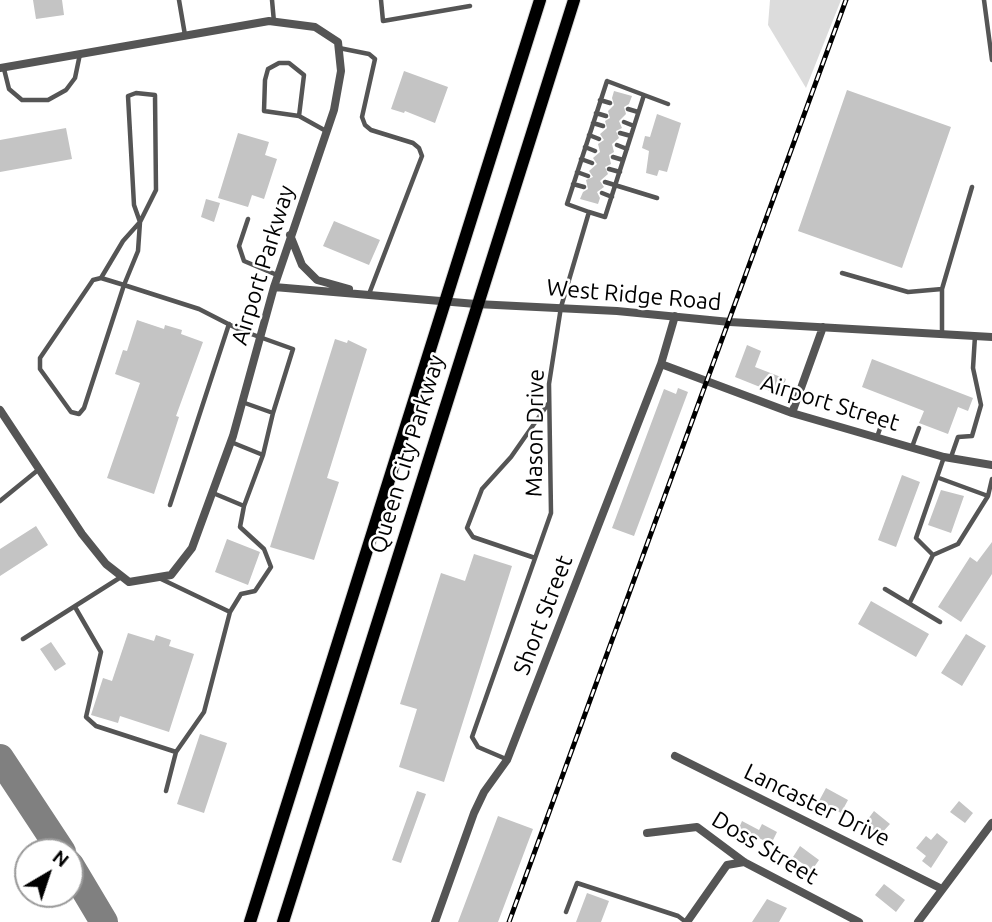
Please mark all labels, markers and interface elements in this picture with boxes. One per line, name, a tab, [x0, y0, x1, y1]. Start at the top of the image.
street label: Airport Parkway	[226, 182, 300, 348]
street label: West Ridge Road	[545, 274, 723, 316]
street label: Queen City Parkway	[364, 351, 450, 557]
street label: Mason Drive	[520, 369, 550, 497]
street label: Airport Street	[757, 369, 903, 437]
street label: Short Street	[508, 551, 578, 679]
street label: Lancaster Drive	[739, 758, 895, 852]
street label: Doss Street	[707, 805, 823, 891]
north arrow	[14, 838, 84, 908]
text: N	[49, 845, 73, 871]

